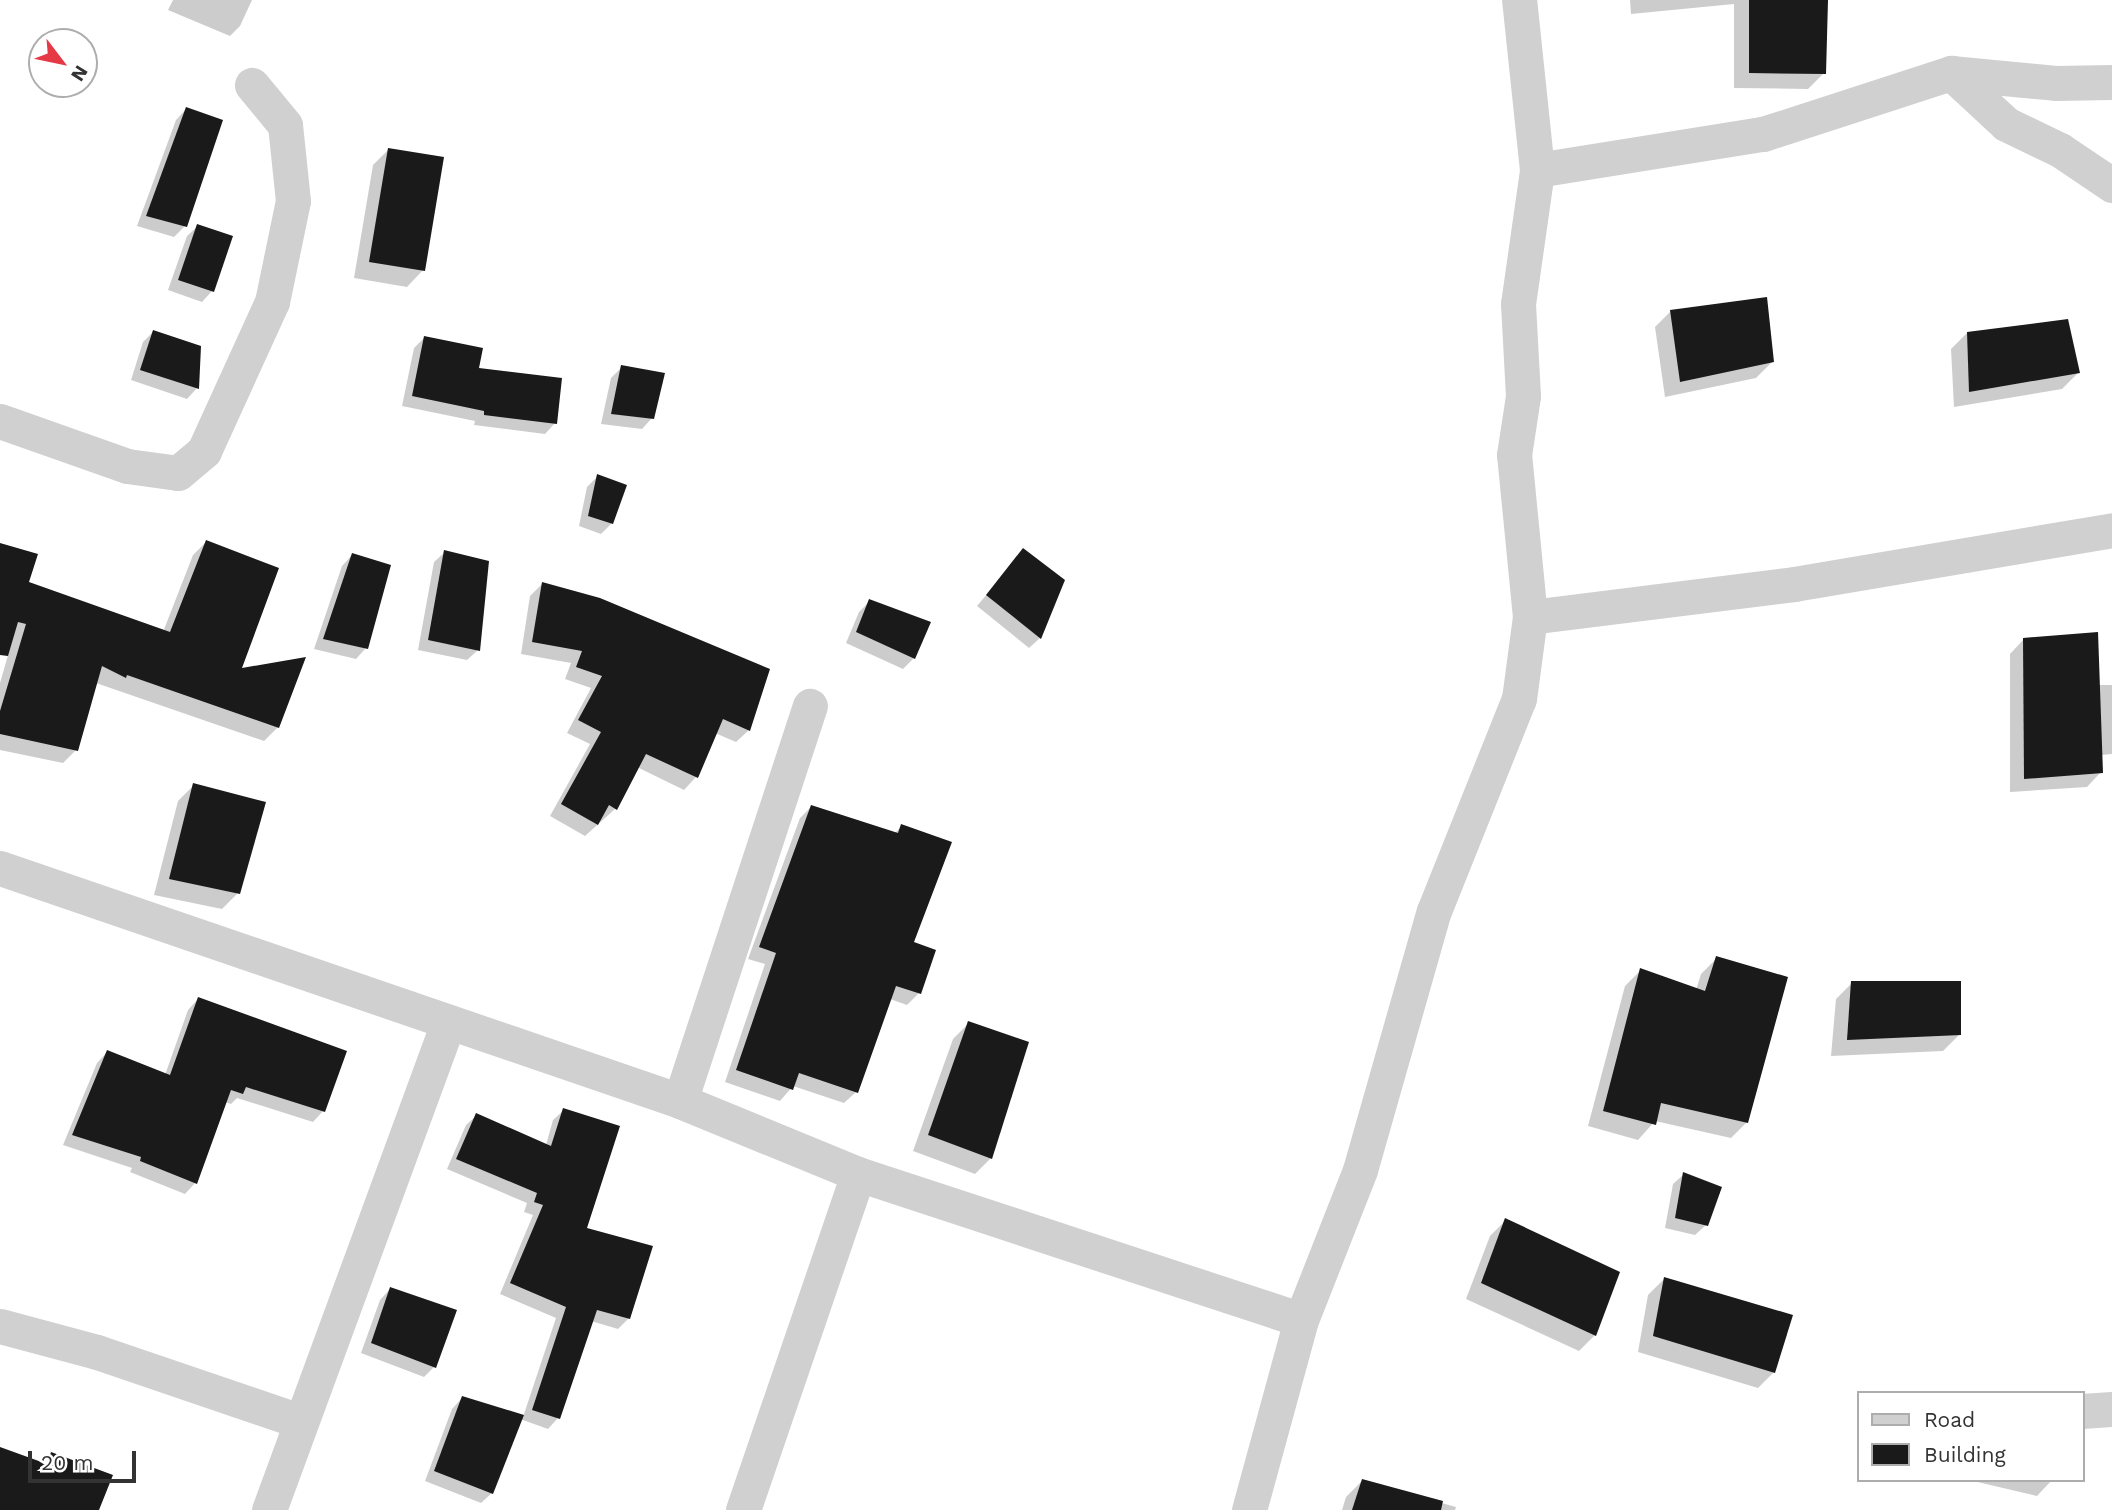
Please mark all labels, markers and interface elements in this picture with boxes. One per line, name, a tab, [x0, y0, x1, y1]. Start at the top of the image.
north arrow	[28, 28, 98, 98]
text: N	[66, 61, 93, 85]
legend	[1856, 1391, 2084, 1482]
text: Road	[1924, 1407, 1975, 1432]
scale bar	[32, 1436, 140, 1480]
text: Building	[1924, 1442, 2006, 1467]
text: 20 m	[41, 1450, 93, 1475]

